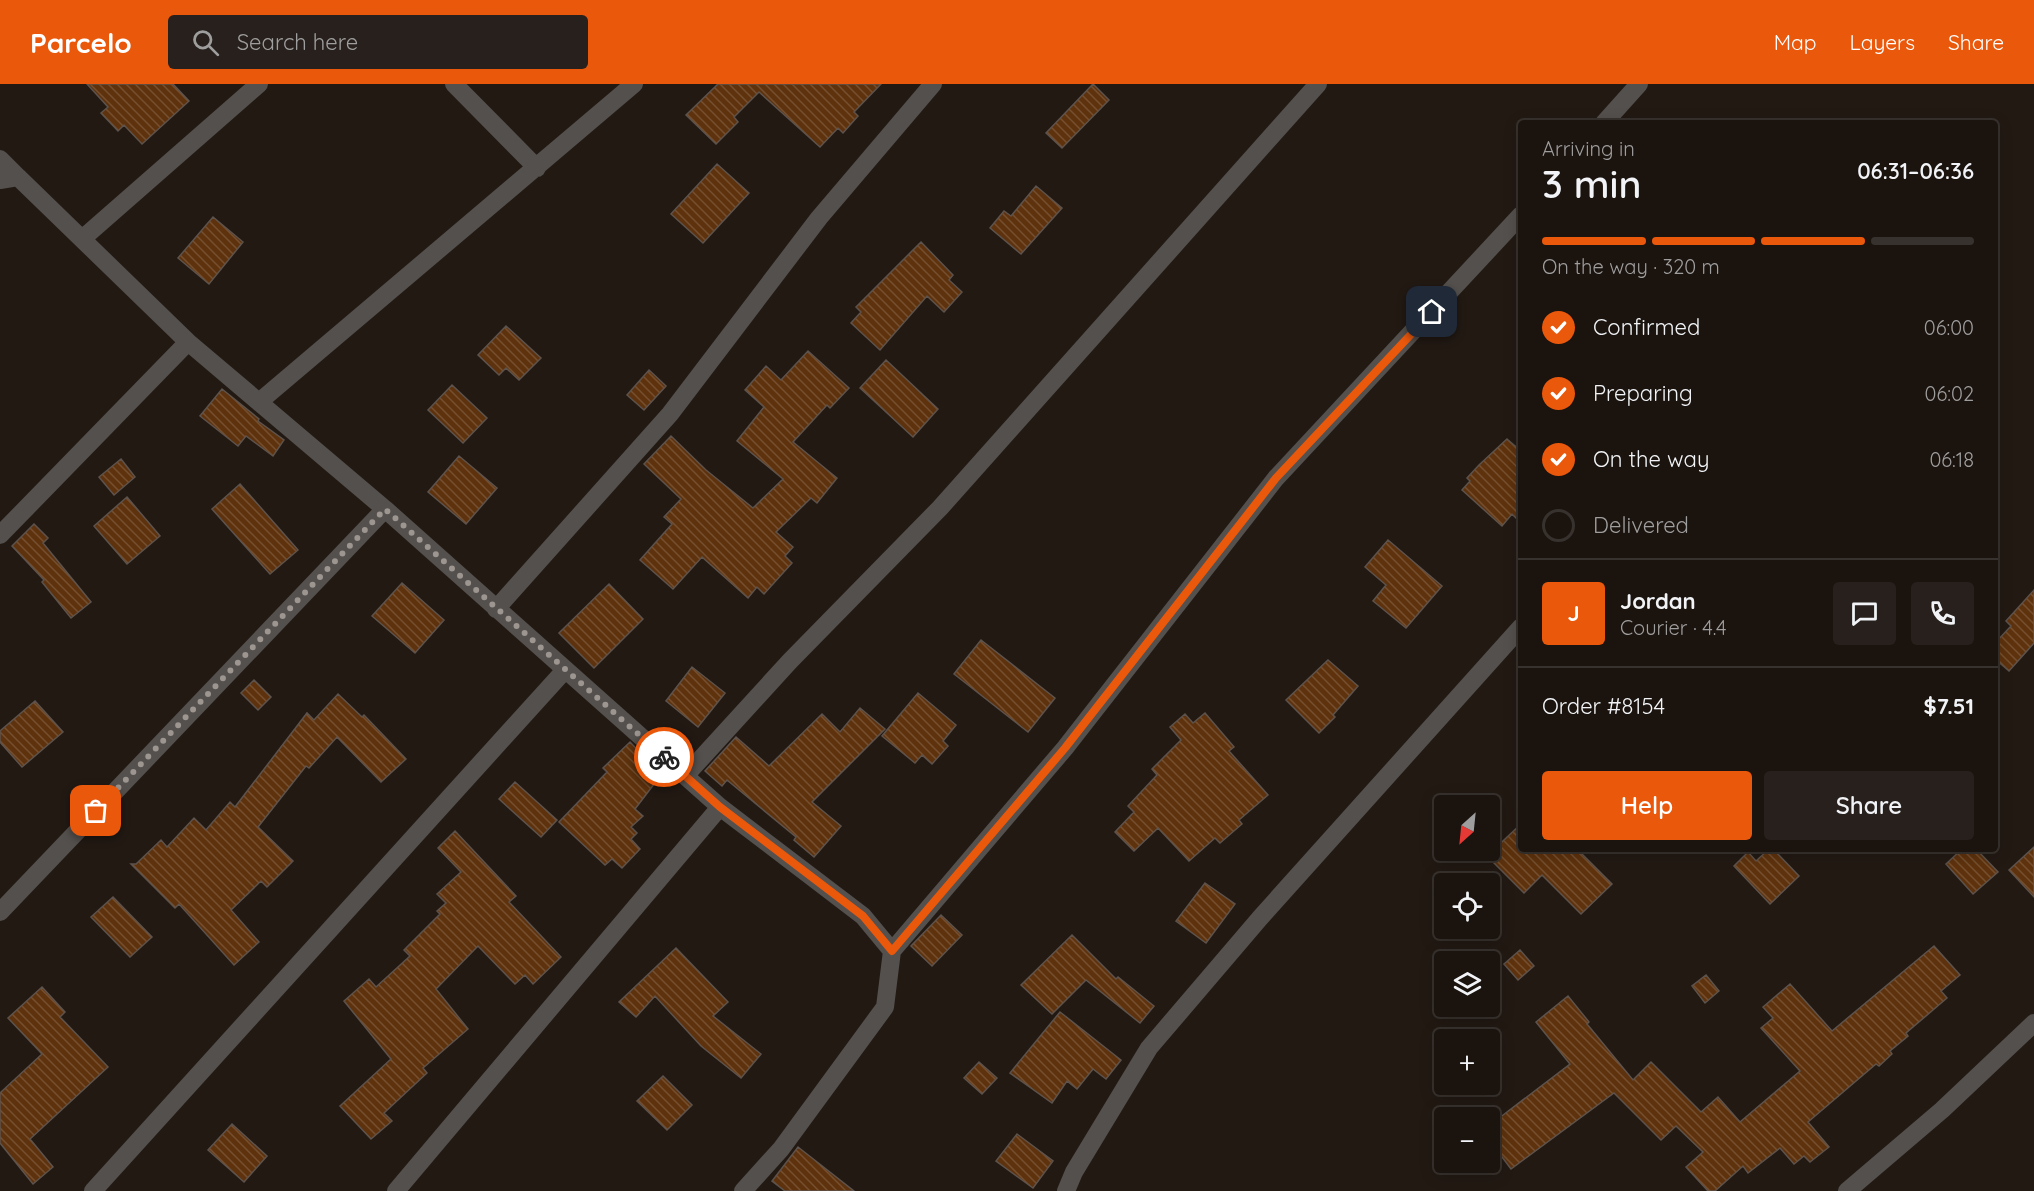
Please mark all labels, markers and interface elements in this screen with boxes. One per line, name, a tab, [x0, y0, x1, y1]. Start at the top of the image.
search box	[168, 15, 588, 69]
text: Parcelo	[30, 25, 132, 60]
icon: search	[189, 26, 222, 59]
text: Search here	[237, 28, 358, 56]
text: Map	[1774, 29, 1817, 55]
text: Layers	[1850, 29, 1915, 55]
text: Share	[1948, 29, 2004, 55]
text: Arriving in	[1542, 136, 1635, 161]
text: 06:31–06:36	[1857, 157, 1974, 185]
text: 3 min	[1542, 159, 1641, 208]
text: On the way · 320 m	[1542, 254, 1720, 279]
pin	[1406, 286, 1457, 337]
icon: home	[1415, 295, 1448, 328]
icon: check	[1542, 311, 1575, 344]
text: Confirmed	[1593, 313, 1700, 341]
text: 06:00	[1924, 315, 1974, 340]
icon: check	[1542, 377, 1575, 410]
text: Preparing	[1593, 379, 1693, 407]
text: 06:02	[1925, 381, 1974, 406]
icon: check	[1542, 443, 1575, 476]
text: On the way	[1593, 445, 1709, 473]
text: 06:18	[1929, 447, 1974, 472]
text: Delivered	[1593, 511, 1689, 539]
button: chat	[1833, 582, 1896, 645]
button: phone	[1911, 582, 1974, 645]
text: Jordan	[1620, 587, 1696, 615]
text: J	[1567, 599, 1580, 627]
text: Courier · 4.4	[1620, 615, 1726, 640]
text: Order #8154	[1542, 692, 1665, 720]
text: $7.51	[1924, 692, 1974, 720]
courier	[634, 727, 694, 787]
icon: bike	[648, 741, 681, 774]
button: Help	[1542, 771, 1752, 840]
button: Share	[1764, 771, 1974, 840]
pin	[70, 785, 121, 836]
icon: bag	[79, 794, 112, 827]
north arrow	[1434, 795, 1500, 861]
map controls	[1434, 795, 1500, 1173]
button: locate	[1434, 873, 1500, 939]
button: layers	[1434, 951, 1500, 1017]
button: +	[1434, 1029, 1500, 1095]
button: −	[1434, 1107, 1500, 1173]

